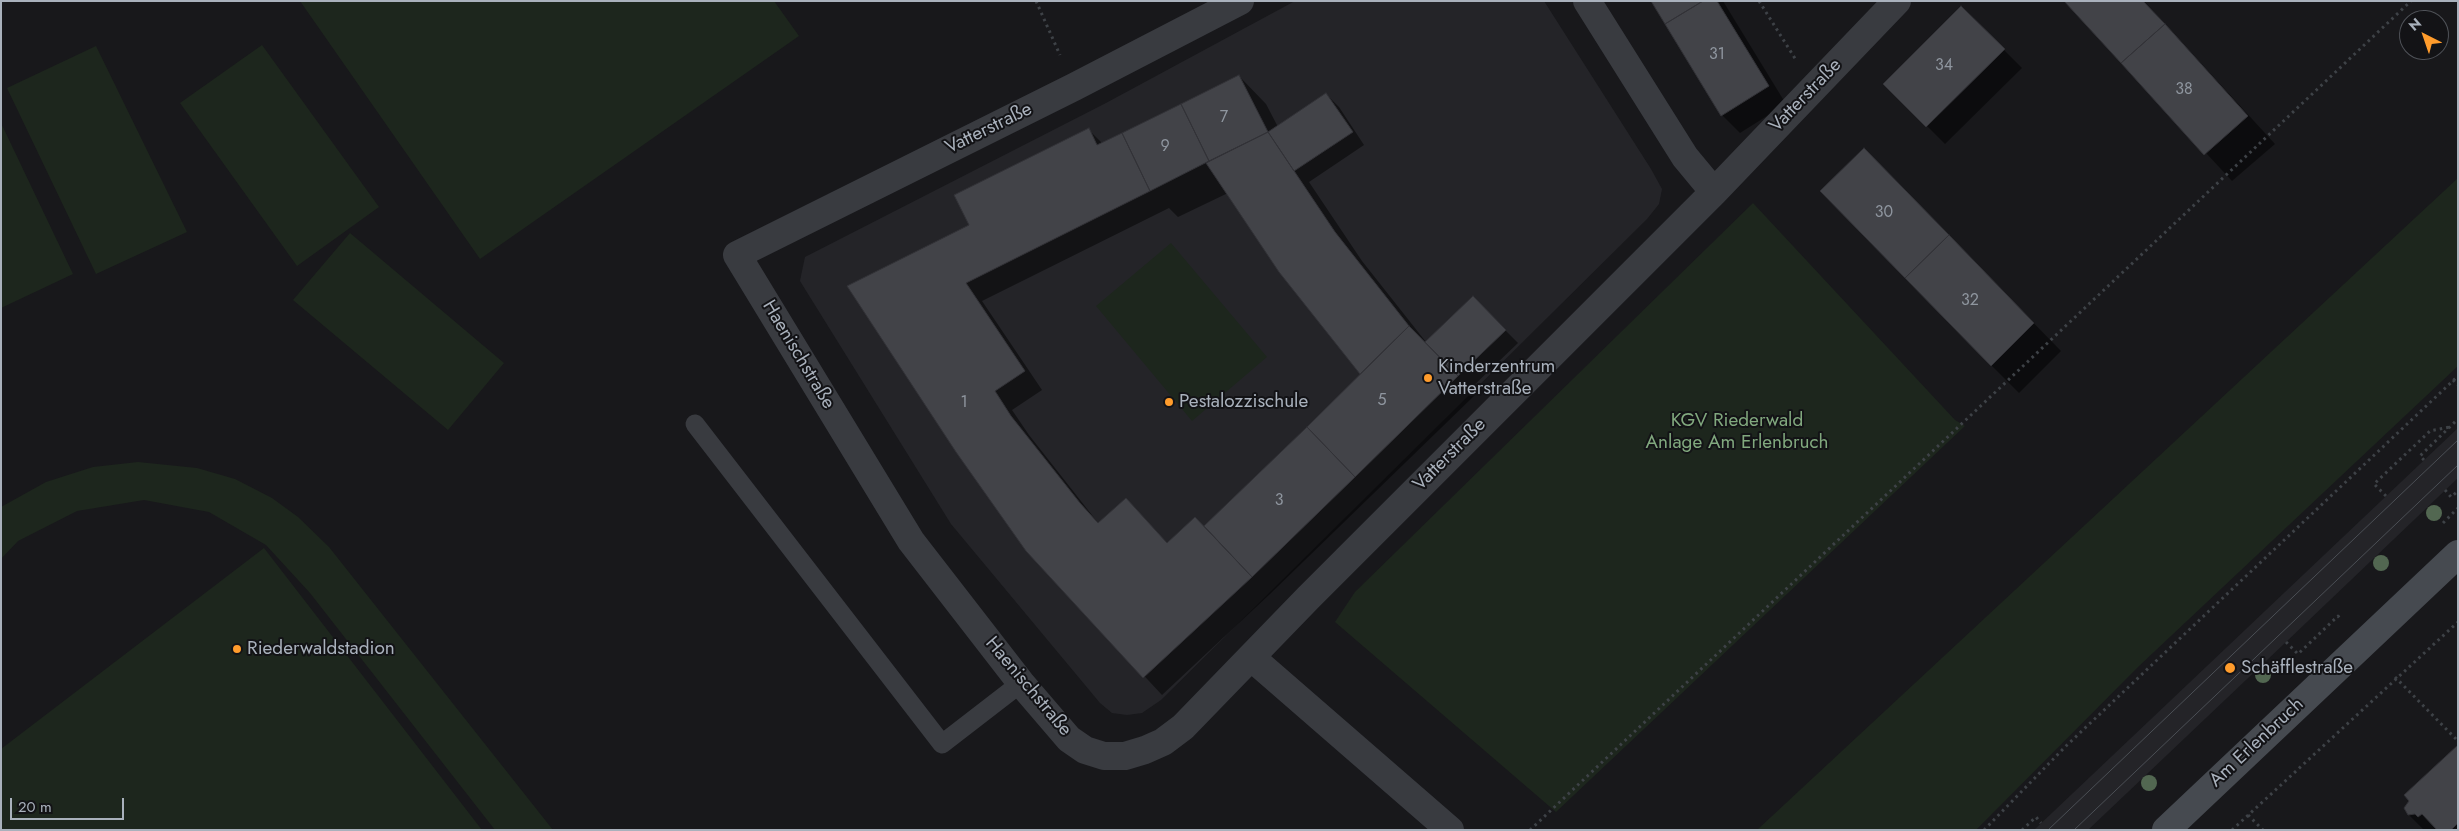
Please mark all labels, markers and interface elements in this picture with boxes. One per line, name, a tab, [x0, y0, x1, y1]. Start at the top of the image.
north arrow	[2399, 10, 2449, 60]
text: N	[2404, 13, 2426, 36]
house number: 31	[1709, 45, 1725, 65]
street label: Vatterstraße	[1765, 54, 1847, 138]
house number: 34	[1935, 56, 1953, 76]
house number: 38	[2175, 80, 2193, 100]
street label: Vatterstraße	[942, 98, 1036, 160]
house number: 7	[1220, 108, 1228, 128]
house number: 9	[1160, 137, 1170, 157]
house number: 30	[1875, 203, 1893, 223]
house number: 32	[1961, 291, 1979, 311]
street label: Haenischstraße	[757, 297, 839, 413]
place label: Kinderzentrum Vatterstraße	[1438, 356, 1555, 400]
marker: Kinderzentrum Vatterstraße	[1422, 372, 1434, 384]
place label: Pestalozzischule	[1179, 391, 1308, 413]
house number: 5	[1377, 391, 1387, 411]
house number: 1	[960, 393, 968, 413]
marker: Pestalozzischule	[1163, 396, 1175, 408]
park label: KGV Riederwald Anlage Am Erlenbruch	[1646, 410, 1828, 454]
street label: Vatterstraße	[1409, 414, 1491, 496]
house number: 3	[1275, 491, 1283, 511]
street label: Haenischstraße	[980, 633, 1076, 741]
place label: Riederwaldstadion	[247, 638, 395, 660]
marker: Riederwaldstadion	[231, 643, 243, 655]
place label: Schäfflestraße	[2241, 657, 2353, 679]
marker: Schäfflestraße	[2223, 661, 2237, 675]
street label: Am Erlenbruch	[2205, 694, 2309, 792]
scale bar	[12, 788, 126, 820]
text: 20 m	[18, 796, 52, 818]

